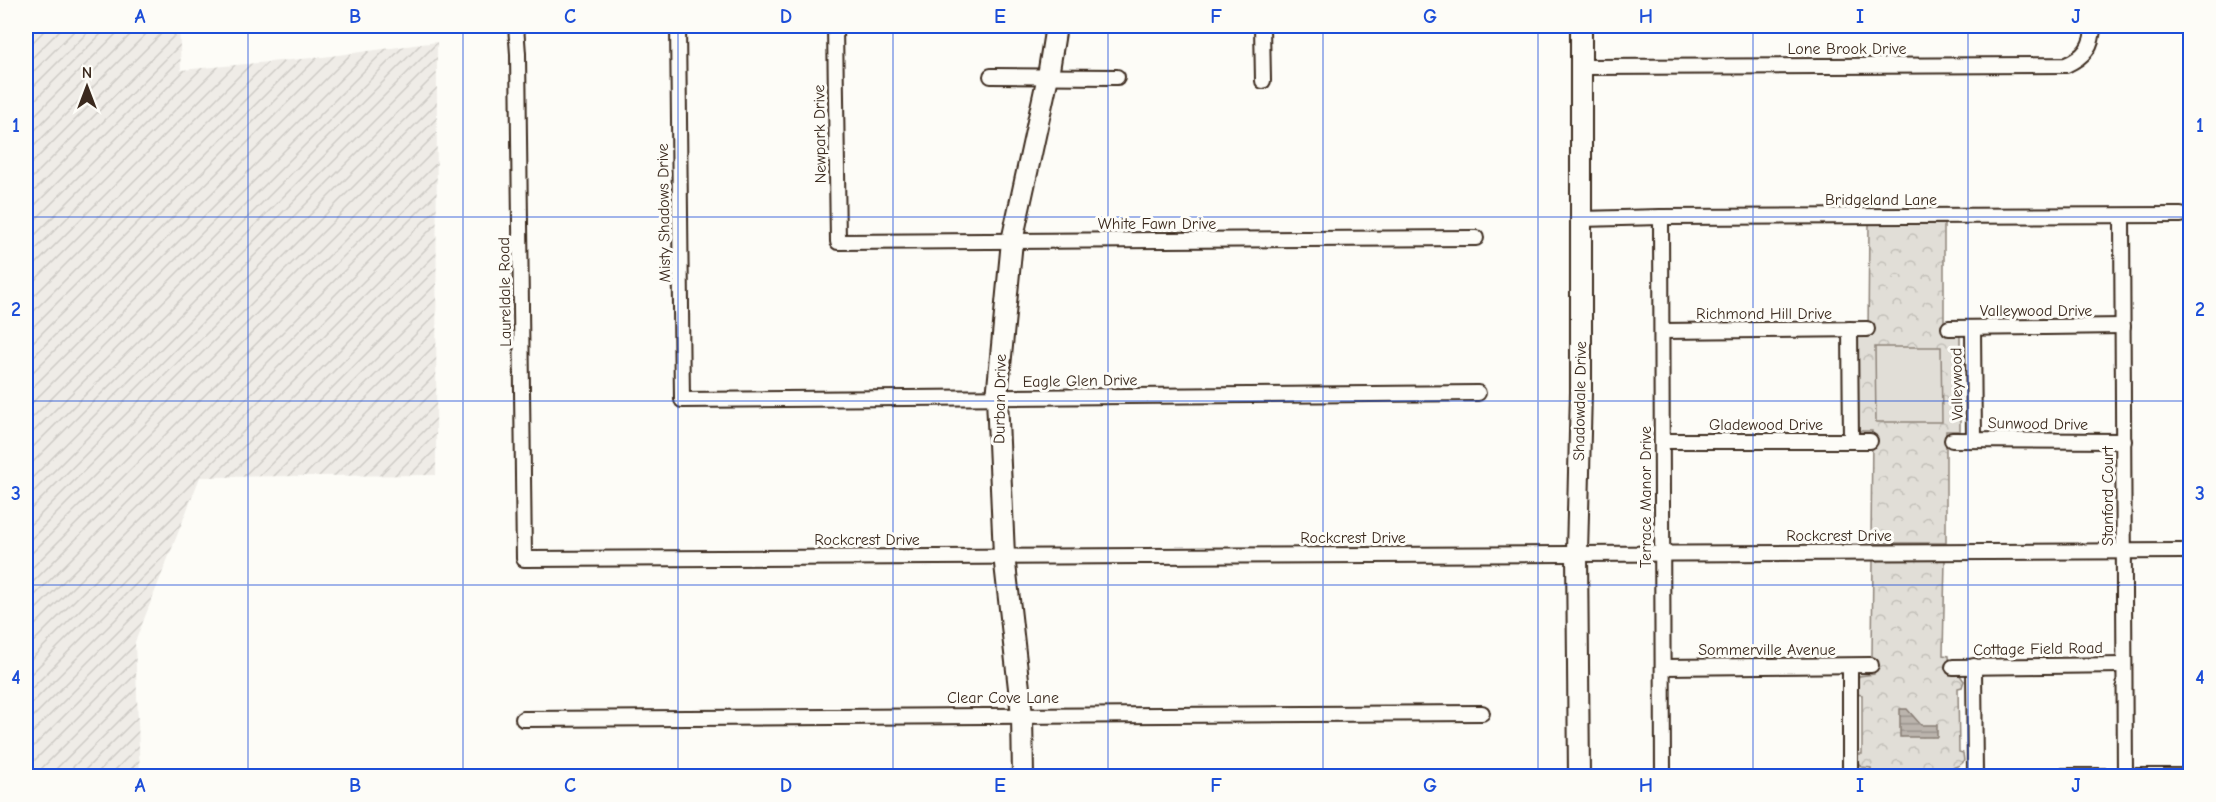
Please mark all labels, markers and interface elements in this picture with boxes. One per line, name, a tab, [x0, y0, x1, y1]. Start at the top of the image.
text: A	[134, 5, 146, 28]
text: B	[349, 5, 361, 28]
text: C	[564, 5, 576, 28]
text: D	[780, 5, 792, 28]
text: E	[994, 5, 1006, 28]
text: F	[1210, 5, 1222, 28]
text: G	[1423, 5, 1437, 28]
text: H	[1639, 5, 1653, 28]
text: I	[1856, 5, 1864, 28]
text: J	[2071, 5, 2081, 28]
street label: Lone Brook Drive	[1788, 40, 1906, 58]
north arrow	[57, 57, 117, 117]
text: N	[82, 64, 92, 82]
street label: Newpark Drive	[810, 84, 830, 184]
text: 1	[12, 114, 20, 137]
text: 1	[2196, 114, 2204, 137]
street label: Misty Shadows Drive	[654, 143, 674, 283]
street label: Bridgeland Lane	[1825, 191, 1937, 209]
street label: White Fawn Drive	[1098, 215, 1216, 233]
street label: Laureldale Road	[495, 237, 515, 347]
text: 2	[11, 298, 21, 321]
text: 2	[2195, 298, 2205, 321]
street label: Valleywood Drive	[1980, 302, 2092, 320]
street label: Richmond Hill Drive	[1696, 305, 1832, 323]
street label: Shadowdale Drive	[1570, 341, 1590, 461]
street label: Valleywood	[1947, 347, 1967, 421]
street label: Durban Drive	[990, 354, 1010, 444]
street label: Eagle Glen Drive	[1022, 371, 1138, 391]
street label: Sunwood Drive	[1988, 414, 2088, 434]
street label: Gladewood Drive	[1709, 416, 1823, 434]
street label: Terrace Manor Drive	[1637, 426, 1655, 568]
street label: Stanford Court	[2099, 446, 2117, 546]
text: 3	[11, 482, 21, 505]
text: 3	[2195, 482, 2205, 505]
street label: Rockcrest Drive	[1786, 527, 1892, 545]
street label: Rockcrest Drive	[1300, 529, 1406, 547]
street label: Rockcrest Drive	[814, 531, 920, 549]
street label: Cottage Field Road	[1973, 639, 2103, 659]
street label: Sommerville Avenue	[1698, 641, 1836, 659]
text: 4	[11, 666, 21, 689]
text: 4	[2195, 666, 2205, 689]
street label: Clear Cove Lane	[947, 689, 1059, 707]
text: A	[134, 774, 146, 797]
text: B	[349, 774, 361, 797]
text: C	[564, 774, 576, 797]
text: D	[780, 774, 792, 797]
text: E	[994, 774, 1006, 797]
text: F	[1210, 774, 1222, 797]
text: G	[1423, 774, 1437, 797]
text: H	[1639, 774, 1653, 797]
text: I	[1856, 774, 1864, 797]
text: J	[2071, 774, 2081, 797]

